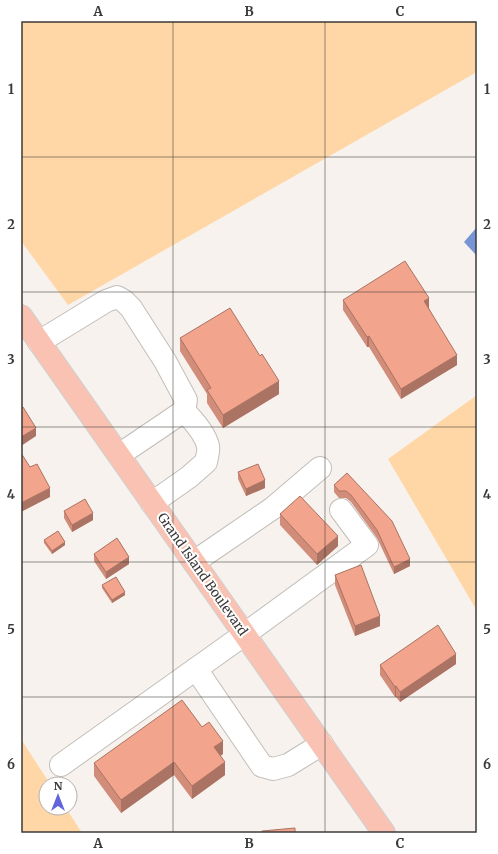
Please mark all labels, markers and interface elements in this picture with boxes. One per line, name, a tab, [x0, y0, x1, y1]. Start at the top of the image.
text: A	[92, 3, 103, 20]
text: B	[244, 3, 254, 20]
text: C	[396, 3, 405, 20]
text: 1	[8, 81, 14, 98]
text: 1	[484, 81, 490, 98]
text: 2	[7, 216, 15, 233]
text: 2	[483, 216, 491, 233]
text: 3	[7, 351, 15, 368]
text: 3	[483, 351, 491, 368]
text: 4	[7, 486, 16, 503]
text: 4	[483, 486, 492, 503]
street label: Grand Island Boulevard	[154, 510, 252, 639]
text: 5	[7, 621, 15, 638]
text: 5	[483, 621, 491, 638]
text: 6	[7, 756, 15, 773]
text: 6	[483, 756, 491, 773]
north arrow	[38, 776, 78, 816]
text: N	[54, 779, 63, 793]
text: A	[92, 835, 103, 852]
text: B	[244, 835, 254, 852]
text: C	[396, 835, 405, 852]

